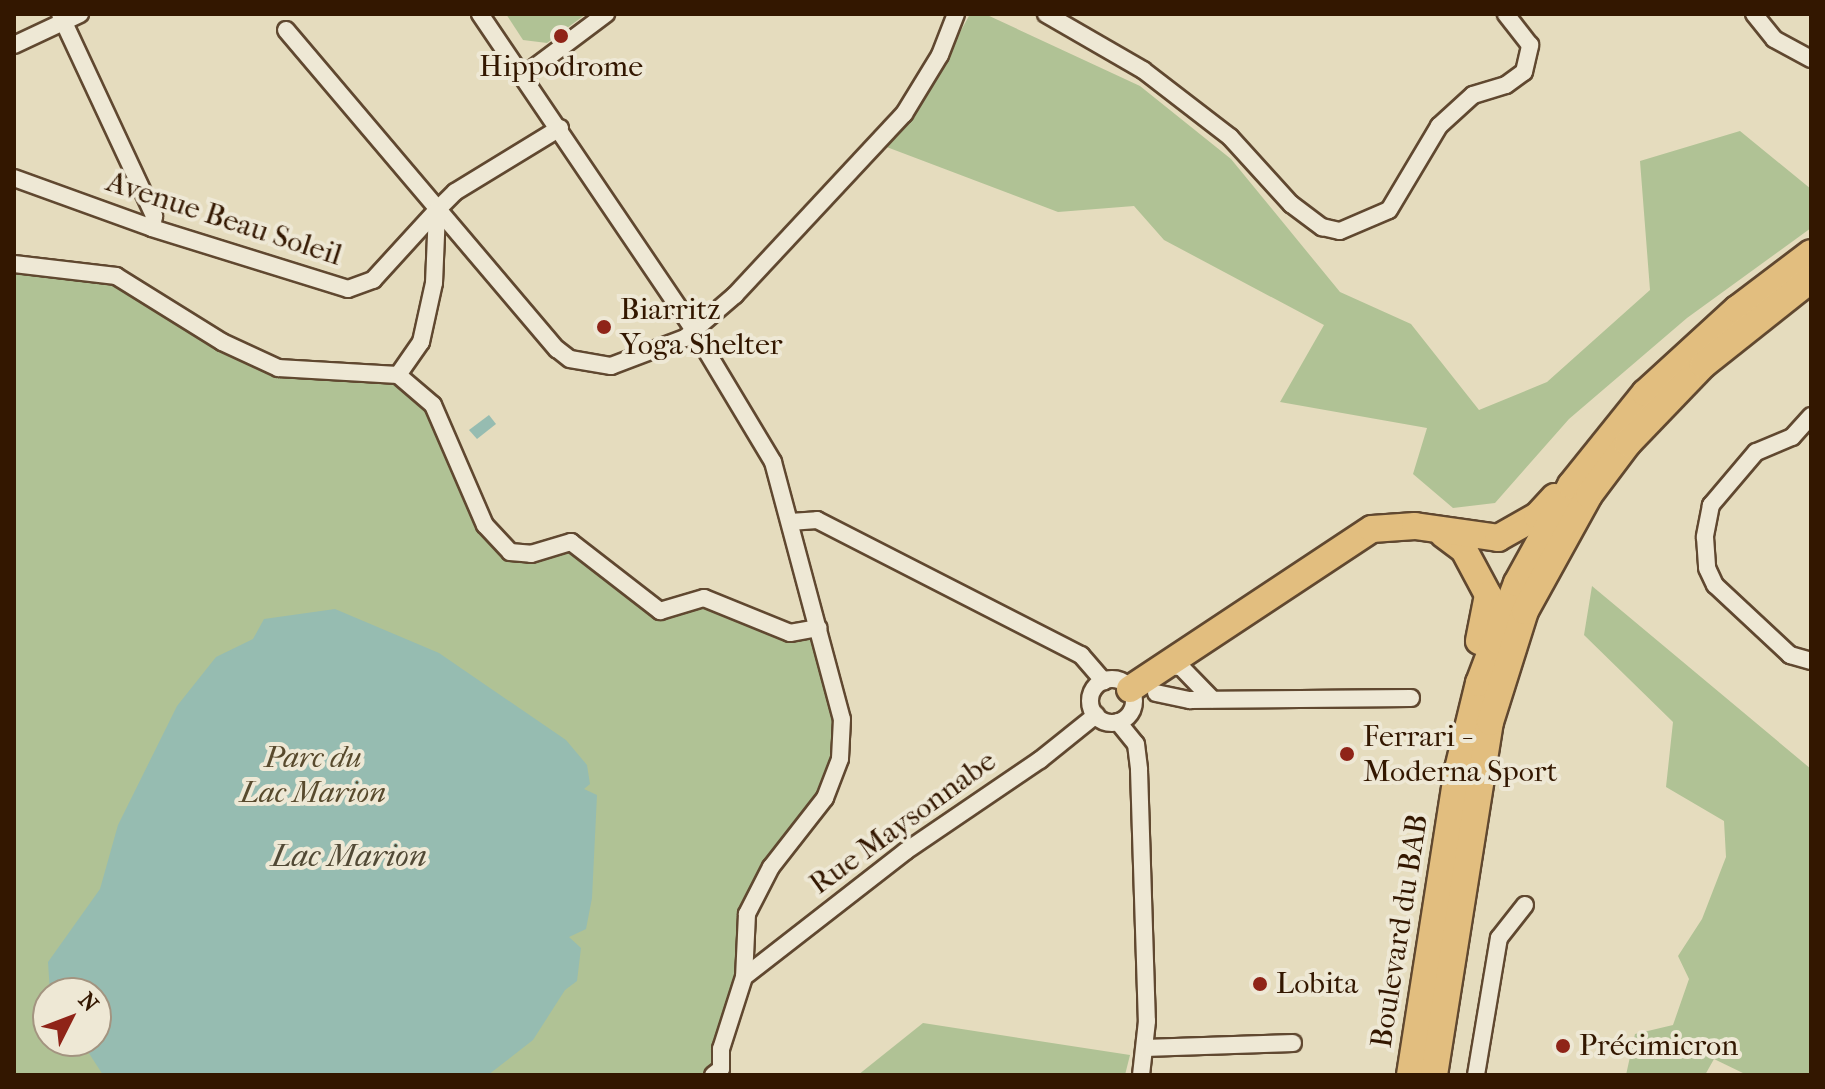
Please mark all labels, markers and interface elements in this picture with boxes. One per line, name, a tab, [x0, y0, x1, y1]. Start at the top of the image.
marker: Hippodrome	[552, 27, 570, 45]
place label: Hippodrome	[479, 49, 643, 85]
street label: Avenue Beau Soleil	[102, 164, 346, 274]
place label: Biarritz Yoga Shelter	[620, 292, 783, 362]
marker: Biarritz Yoga Shelter	[595, 318, 613, 336]
place label: Ferrari - Moderna Sport	[1363, 719, 1557, 790]
park label: Parc du Lac Marion	[240, 740, 386, 810]
street label: Rue Maysonnabe	[803, 743, 1003, 903]
marker: Ferrari - Moderna Sport	[1338, 745, 1356, 763]
street label: Boulevard du BAB	[1364, 812, 1436, 1050]
water label: Lac Marion	[271, 837, 427, 875]
place label: Lobita	[1276, 966, 1358, 1002]
marker: Lobita	[1251, 975, 1269, 993]
north arrow	[32, 977, 112, 1057]
text: N	[73, 987, 104, 1017]
place label: Précimicron	[1579, 1028, 1738, 1064]
marker: Précimicron	[1554, 1037, 1572, 1055]

